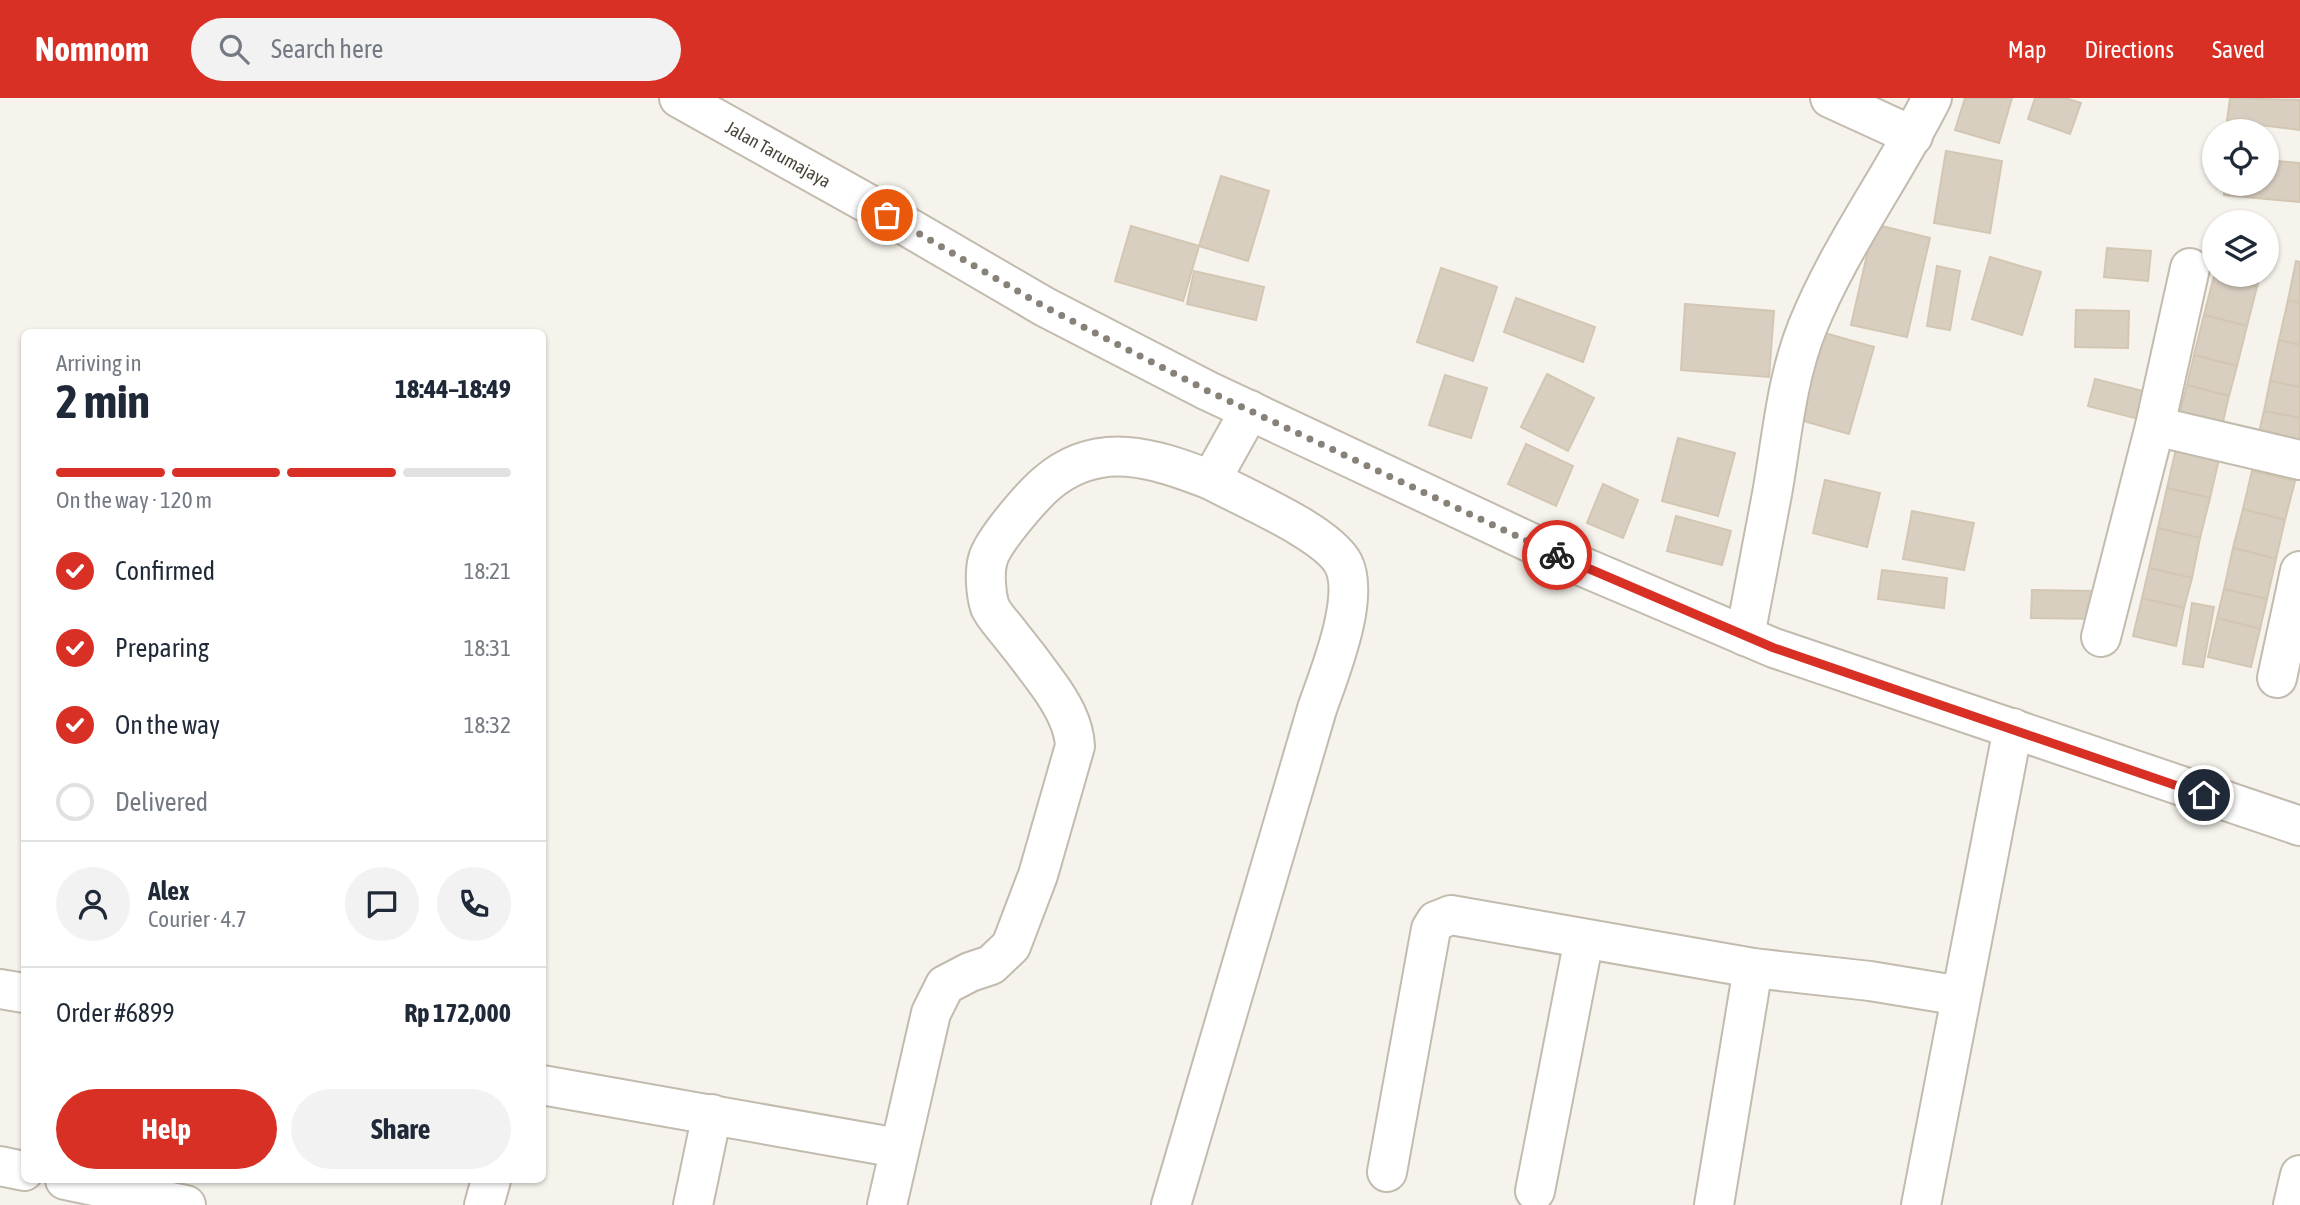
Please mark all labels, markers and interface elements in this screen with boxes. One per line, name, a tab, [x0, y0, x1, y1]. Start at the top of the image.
search box	[191, 18, 681, 81]
text: Nomnom	[35, 30, 149, 68]
icon: search	[215, 30, 253, 68]
text: Search here	[271, 34, 383, 64]
text: Map	[2008, 36, 2046, 63]
text: Directions	[2084, 36, 2174, 63]
text: Saved	[2212, 36, 2265, 63]
street label: Jalan Tarumajaya	[722, 116, 835, 191]
map controls	[2202, 119, 2279, 287]
button: locate	[2202, 119, 2279, 196]
pin	[857, 185, 917, 245]
icon: bag	[868, 196, 906, 234]
button: layers	[2202, 210, 2279, 287]
text: Arriving in	[56, 350, 142, 376]
text: 18:44–18:49	[395, 374, 511, 404]
text: 2 min	[56, 375, 150, 428]
text: On the way · 120 m	[56, 487, 212, 513]
courier	[1522, 520, 1592, 590]
icon: bike	[1538, 536, 1576, 574]
icon: check	[56, 552, 94, 590]
text: Confirmed	[115, 556, 215, 586]
text: 18:21	[464, 558, 511, 584]
icon: check	[56, 629, 94, 667]
text: Preparing	[115, 633, 209, 663]
text: 18:31	[464, 635, 511, 661]
icon: check	[56, 706, 94, 744]
text: On the way	[115, 710, 220, 740]
text: 18:32	[464, 712, 511, 738]
pin	[2174, 765, 2234, 825]
icon: home	[2185, 776, 2223, 814]
text: Delivered	[115, 787, 208, 817]
button: person	[56, 867, 130, 941]
button: chat	[345, 867, 419, 941]
button: phone	[437, 867, 511, 941]
text: Alex	[148, 876, 189, 906]
text: Courier · 4.7	[148, 906, 247, 932]
text: Order #6899	[56, 998, 175, 1028]
text: Rp 172,000	[404, 998, 511, 1028]
button: Help	[56, 1089, 277, 1169]
button: Share	[291, 1089, 511, 1169]

